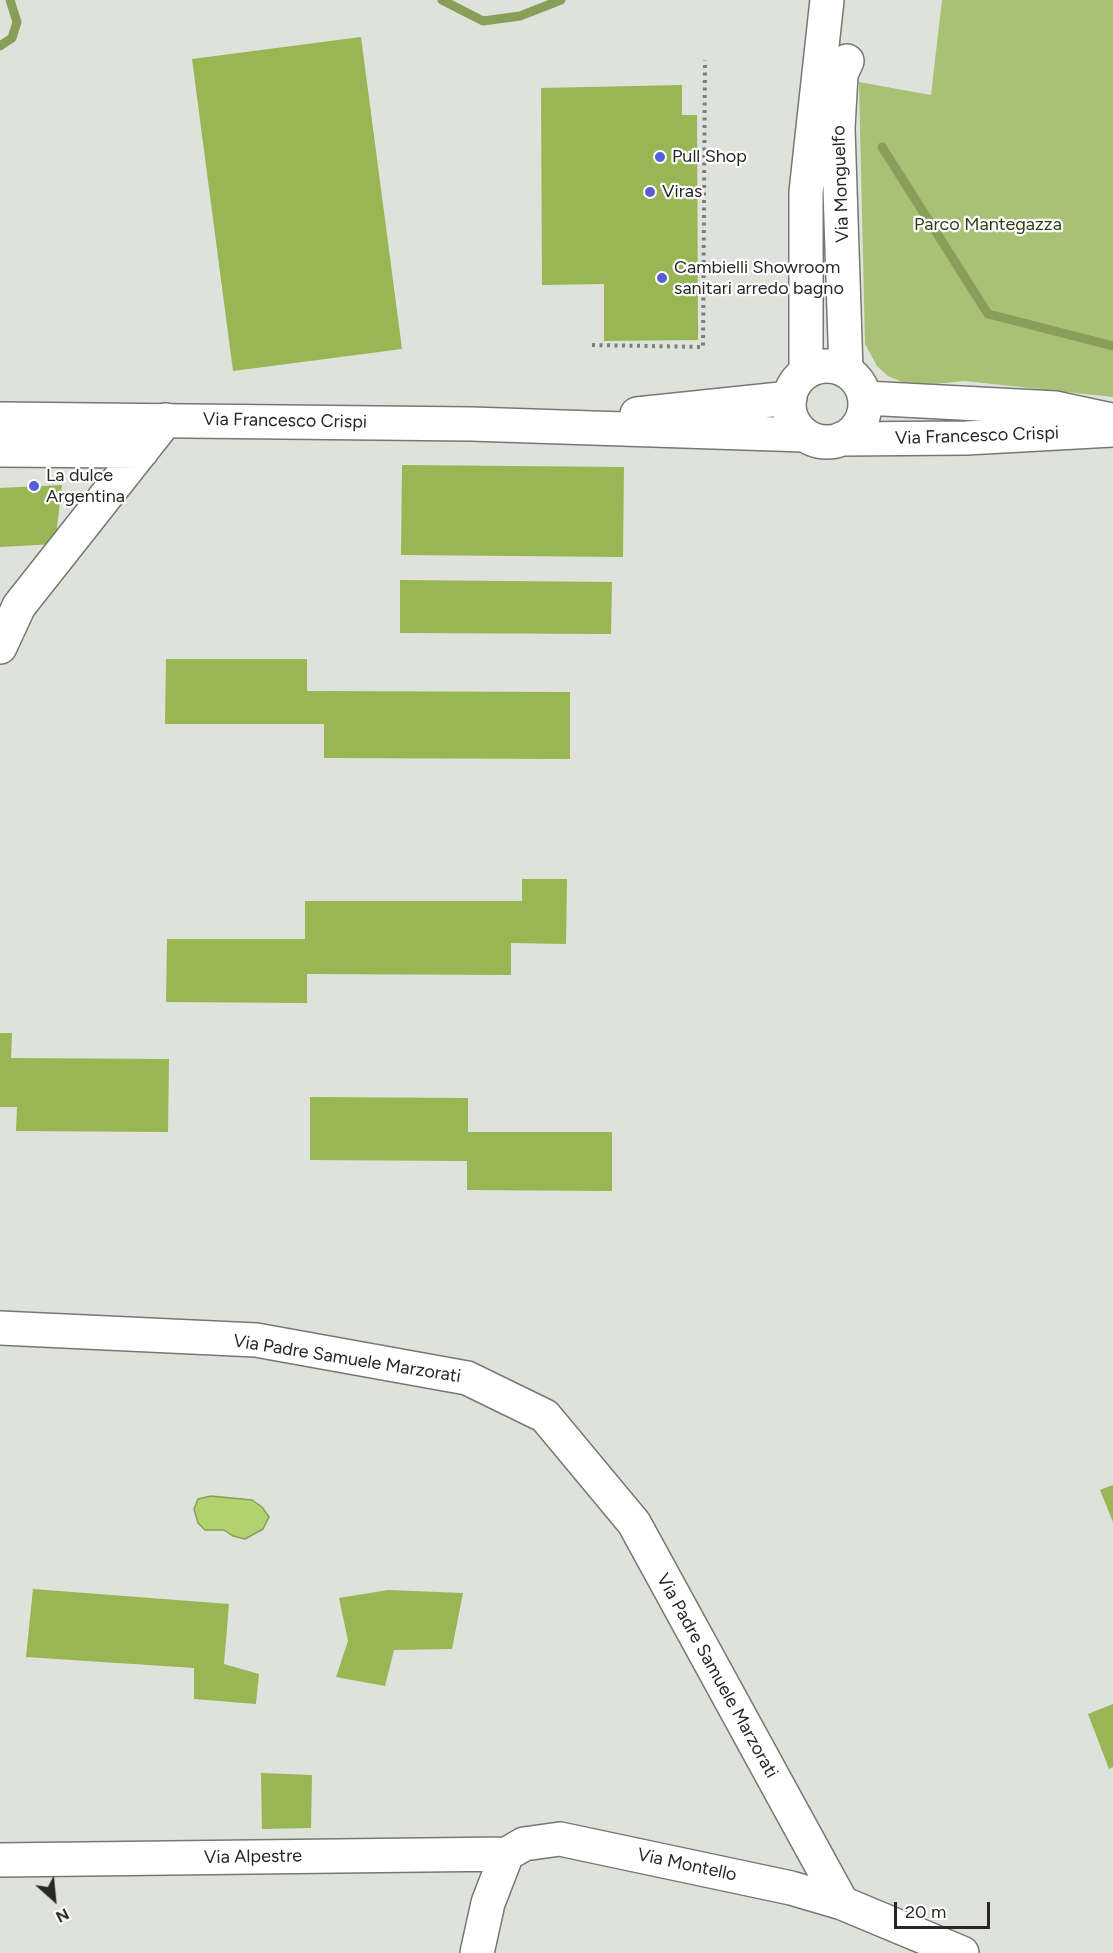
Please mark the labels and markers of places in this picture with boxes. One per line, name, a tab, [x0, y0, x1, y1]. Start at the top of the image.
place label: Pull Shop	[672, 146, 747, 168]
marker: Pull Shop	[653, 150, 667, 164]
place label: Viras	[662, 181, 702, 203]
marker: Viras	[643, 185, 657, 199]
place label: Cambielli Showroom sanitari arredo bagno	[674, 257, 844, 300]
marker: Cambielli Showroom sanitari arredo bagno	[655, 271, 669, 285]
place label: La dulce Argentina	[46, 465, 125, 508]
marker: La dulce Argentina	[27, 479, 41, 493]

